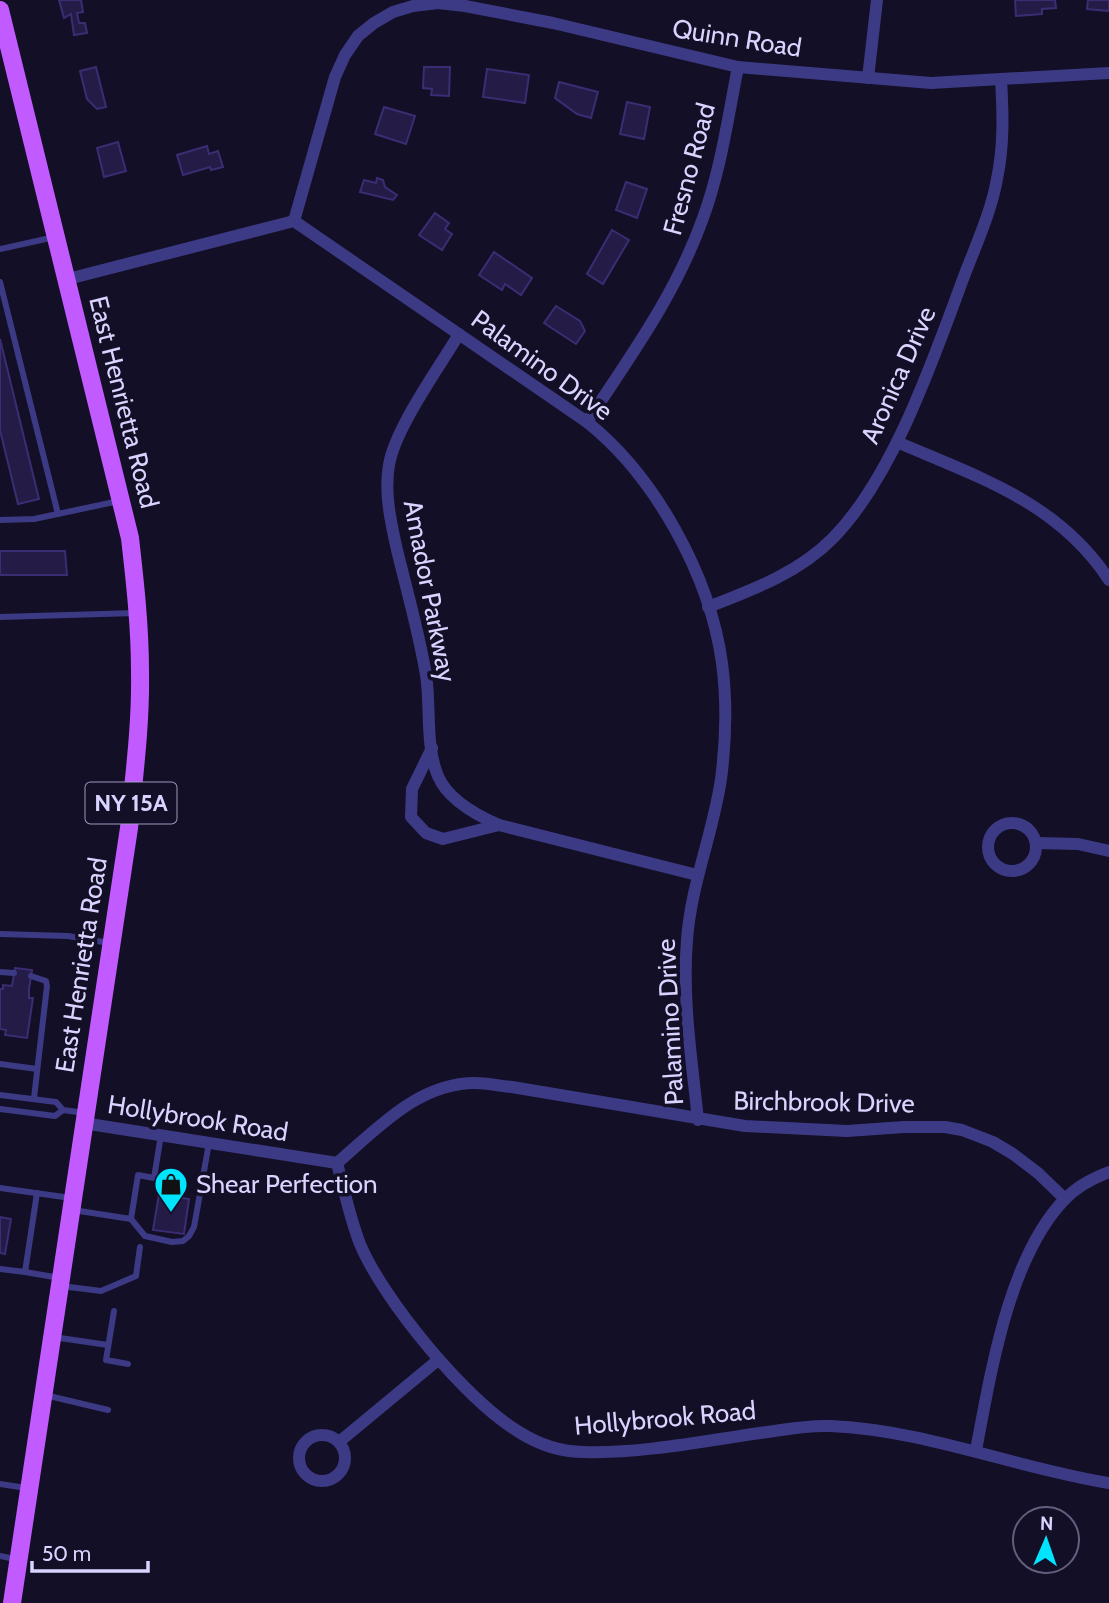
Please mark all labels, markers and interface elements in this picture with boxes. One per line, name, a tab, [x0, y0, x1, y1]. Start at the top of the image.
street label: Quinn Road	[670, 12, 804, 64]
street label: Fresno Road	[656, 99, 722, 239]
street label: East Henrietta Road	[82, 293, 166, 511]
street label: Aronica Drive	[854, 301, 942, 449]
street label: Palamino Drive	[465, 303, 619, 427]
street label: Amador Parkway	[397, 497, 463, 685]
road number: NY 15A	[86, 782, 176, 824]
street label: East Henrietta Road	[48, 855, 114, 1075]
street label: Palamino Drive	[650, 938, 690, 1106]
street label: Birchbrook Drive	[733, 1084, 915, 1120]
street label: Hollybrook Road	[105, 1088, 291, 1148]
shop icon: Shear Perfection	[152, 1165, 190, 1214]
place label: Shear Perfection	[196, 1168, 378, 1200]
street label: Hollybrook Road	[573, 1394, 757, 1442]
north arrow	[1011, 1505, 1081, 1575]
text: N	[1039, 1512, 1054, 1535]
scale bar	[32, 1530, 147, 1574]
text: 50 m	[42, 1541, 91, 1566]

